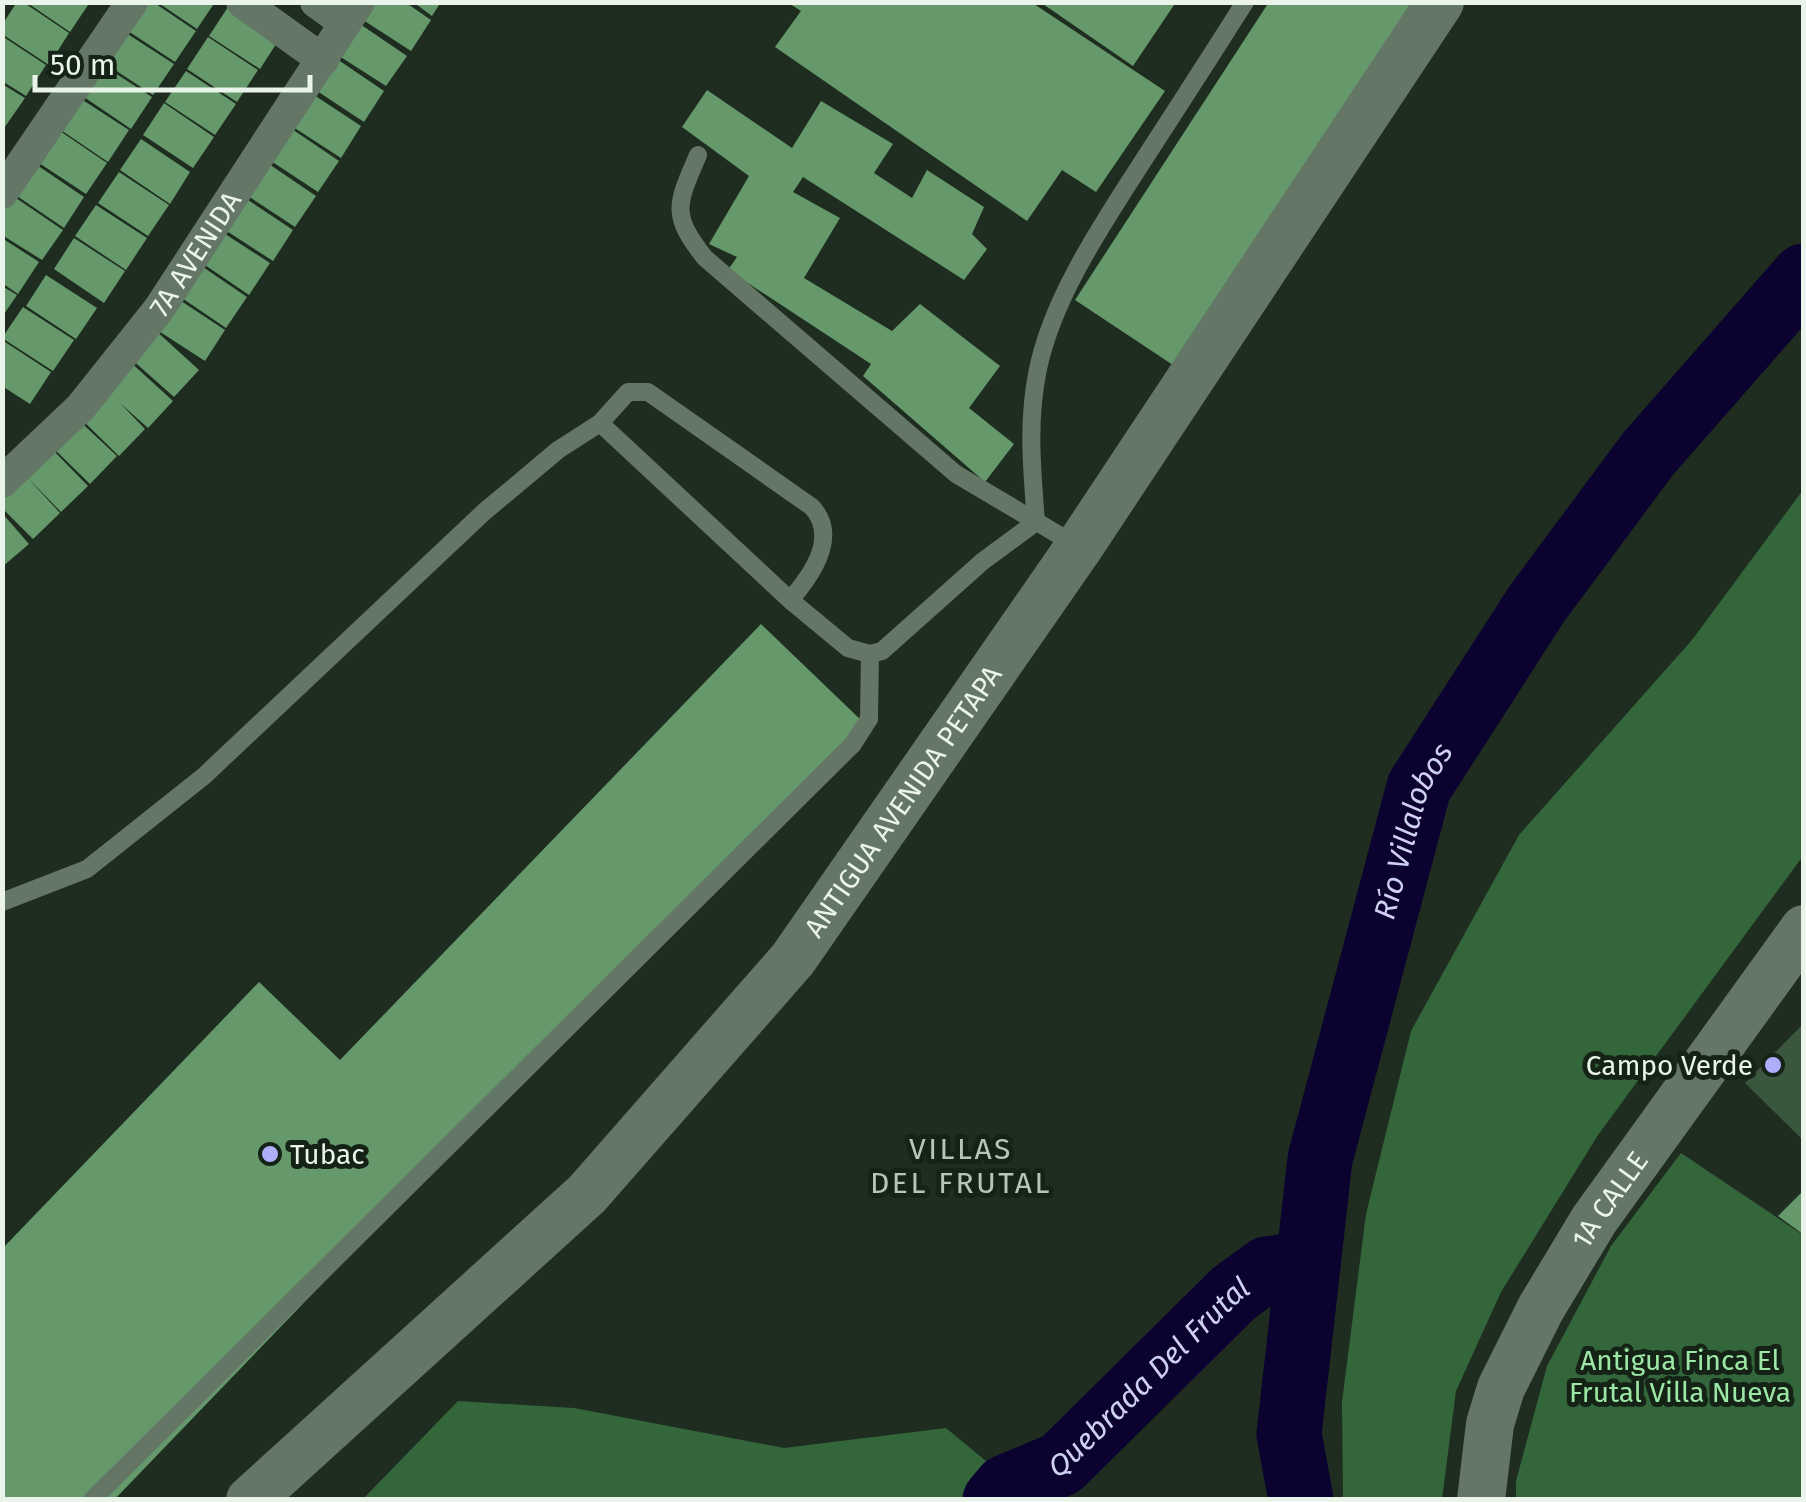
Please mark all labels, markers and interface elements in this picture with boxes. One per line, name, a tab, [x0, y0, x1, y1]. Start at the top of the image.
scale bar	[35, 30, 310, 92]
text: 50 m	[50, 47, 115, 83]
street label: 7A AVENIDA	[142, 185, 248, 323]
street label: ANTIGUA AVENIDA PETAPA	[797, 659, 1008, 943]
water label: Río Villalobos	[1367, 736, 1461, 923]
place label: Campo Verde	[1586, 1049, 1753, 1082]
marker: Campo Verde	[1762, 1054, 1784, 1076]
district label: VILLAS DEL FRUTAL	[870, 1131, 1052, 1201]
place label: Tubac	[290, 1138, 365, 1171]
marker: Tubac	[259, 1143, 281, 1165]
street label: 1A CALLE	[1565, 1145, 1655, 1254]
water label: Quebrada Del Frutal	[1043, 1270, 1257, 1485]
park label: Antigua Finca El Frutal Villa Nueva	[1569, 1344, 1791, 1409]

